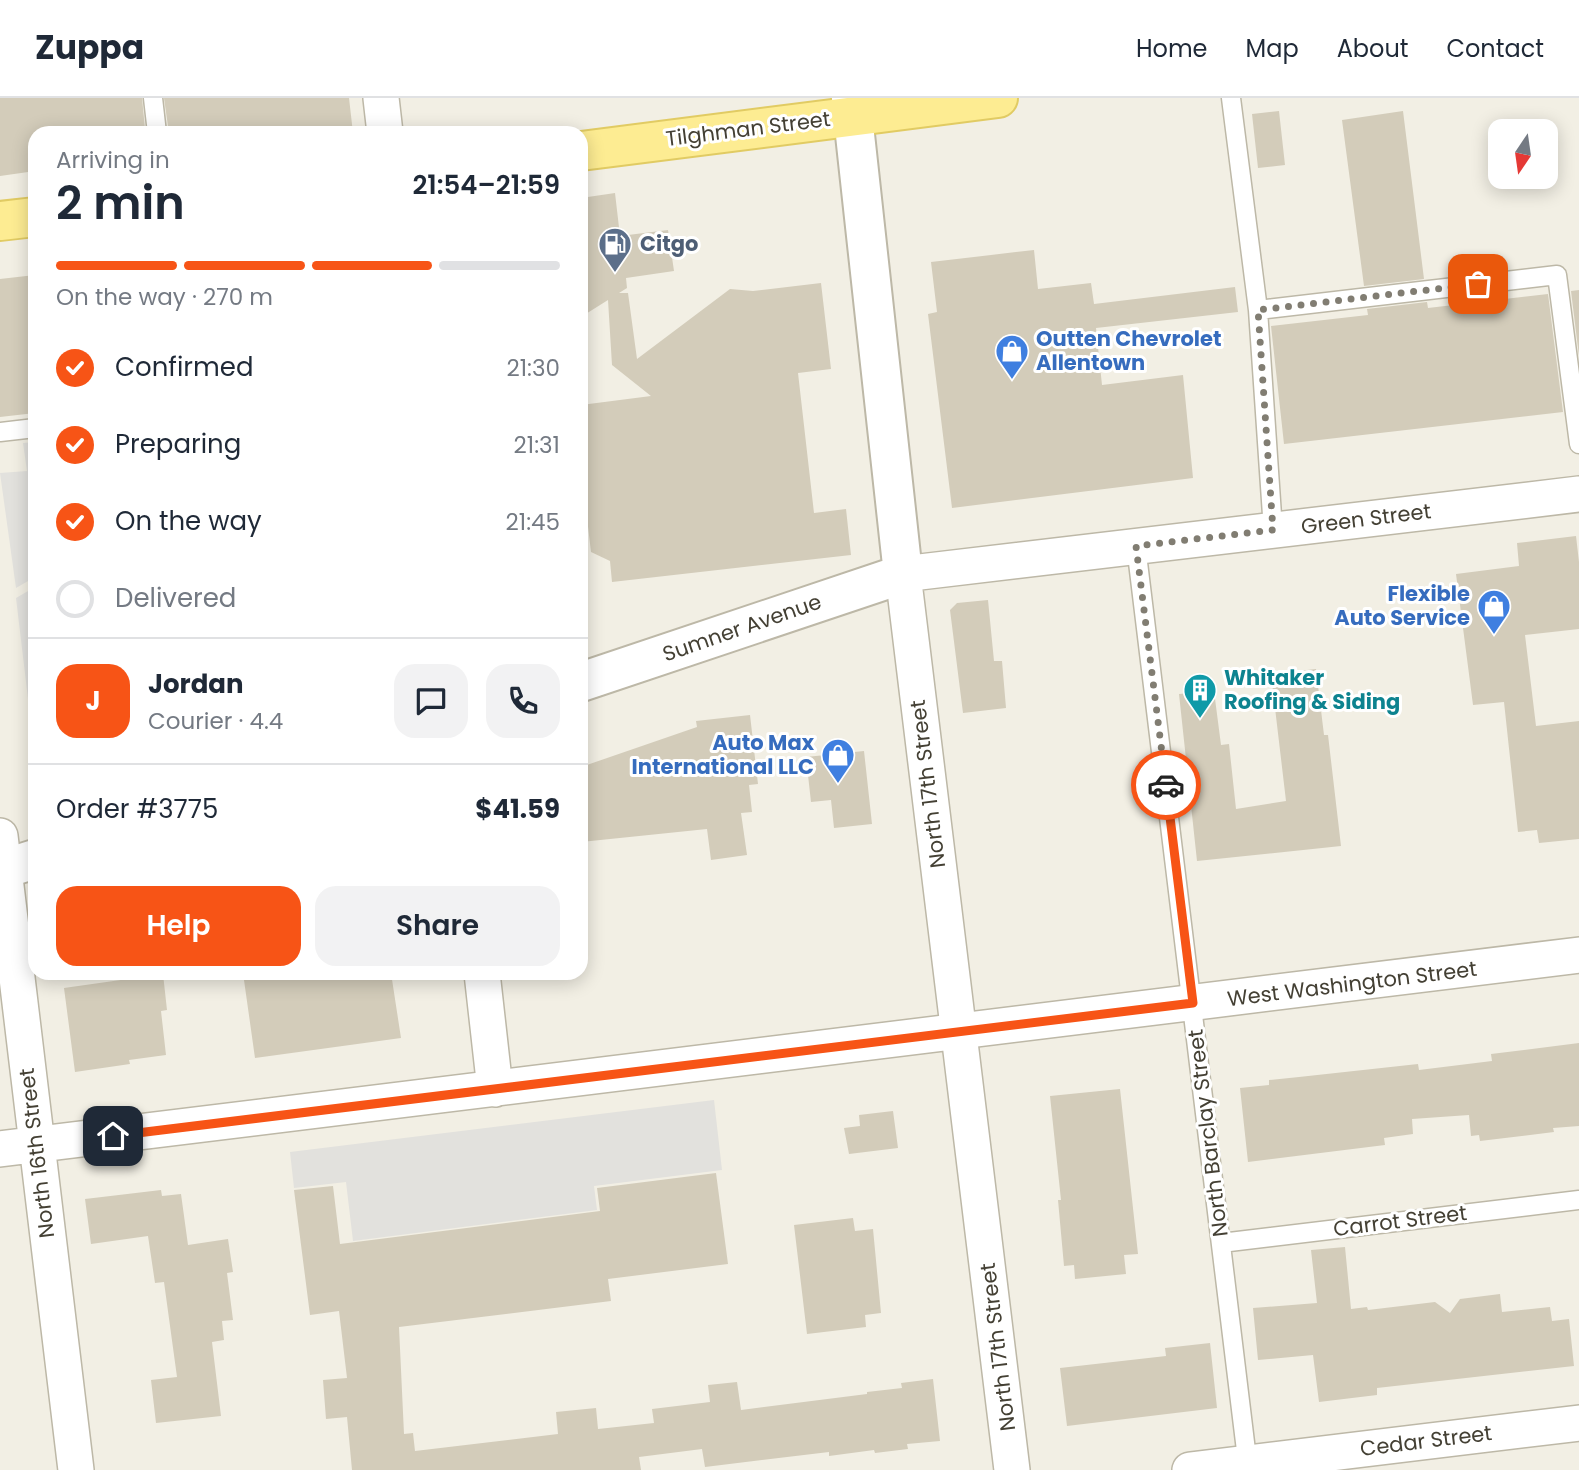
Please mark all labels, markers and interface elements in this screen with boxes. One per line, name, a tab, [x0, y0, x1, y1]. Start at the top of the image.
text: Zuppa	[35, 24, 144, 71]
text: Home	[1136, 32, 1208, 65]
text: Map	[1246, 32, 1299, 65]
text: About	[1337, 32, 1408, 65]
text: Contact	[1446, 32, 1544, 65]
street label: Tilghman Street	[664, 104, 832, 153]
north arrow	[1488, 119, 1558, 189]
map controls	[1488, 119, 1558, 189]
text: Arriving in	[56, 144, 170, 176]
text: 21:54–21:59	[412, 167, 560, 203]
text: 2 min	[56, 171, 185, 235]
fuel station icon: Citgo	[596, 225, 634, 274]
place label: Citgo	[640, 229, 698, 258]
pin	[1448, 254, 1508, 314]
icon: bag	[1459, 265, 1497, 303]
text: On the way · 270 m	[56, 281, 273, 313]
place label: Outten Chevrolet Allentown	[1036, 324, 1222, 377]
shop icon: Outten Chevrolet Allentown	[993, 332, 1031, 381]
icon: check	[56, 349, 94, 387]
text: Confirmed	[115, 349, 253, 385]
text: 21:30	[507, 352, 560, 384]
icon: check	[56, 426, 94, 464]
text: Preparing	[115, 426, 241, 462]
text: 21:31	[514, 429, 560, 461]
street label: Green Street	[1299, 496, 1433, 541]
icon: check	[56, 503, 94, 541]
text: On the way	[115, 503, 262, 539]
text: 21:45	[506, 506, 560, 538]
place label: Flexible Auto Service	[1334, 579, 1470, 632]
text: Delivered	[115, 580, 236, 616]
street label: Sumner Avenue	[659, 587, 825, 668]
shop icon: Flexible Auto Service	[1475, 587, 1513, 636]
place label: Whitaker Roofing & Siding	[1224, 663, 1400, 716]
button: chat	[394, 664, 468, 738]
button: phone	[486, 664, 560, 738]
text: Jordan	[148, 666, 244, 702]
building icon: Whitaker Roofing & Siding	[1181, 671, 1219, 720]
text: J	[85, 683, 101, 719]
street label: North 17th Street	[903, 698, 952, 870]
text: Courier · 4.4	[148, 705, 283, 737]
place label: Auto Max International LLC	[632, 728, 815, 781]
shop icon: Auto Max International LLC	[819, 736, 857, 785]
courier	[1131, 750, 1201, 820]
icon: car	[1147, 766, 1185, 804]
text: Order #3775	[56, 791, 218, 827]
text: $41.59	[475, 791, 560, 827]
button: Help	[56, 886, 301, 966]
button: Share	[315, 886, 560, 966]
street label: West Washington Street	[1225, 954, 1478, 1013]
street label: North Barclay Street	[1180, 1028, 1235, 1238]
street label: North 16th Street	[12, 1066, 61, 1240]
pin	[83, 1106, 143, 1166]
icon: home	[94, 1117, 132, 1155]
street label: Carrot Street	[1332, 1198, 1468, 1243]
street label: North 17th Street	[973, 1261, 1022, 1433]
street label: Cedar Street	[1358, 1418, 1493, 1463]

